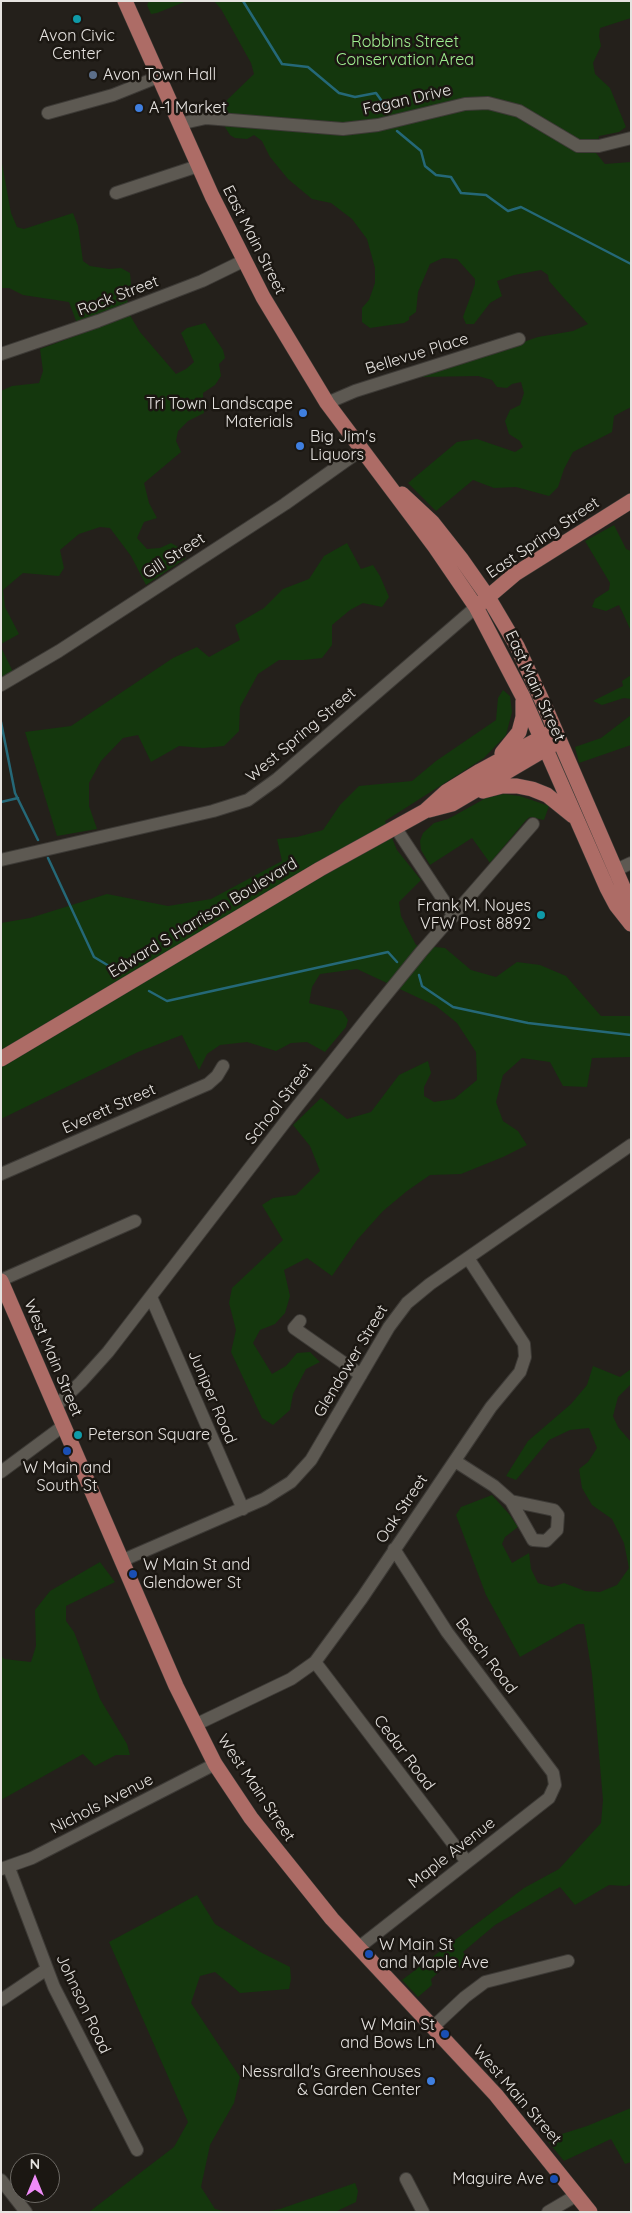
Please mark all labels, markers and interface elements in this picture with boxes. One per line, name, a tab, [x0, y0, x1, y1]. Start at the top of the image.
marker: Avon Civic Center	[71, 13, 83, 25]
place label: Avon Civic Center	[39, 26, 115, 64]
park label: Robbins Street Conservation Area	[336, 32, 474, 70]
place label: Avon Town Hall	[103, 65, 216, 85]
marker: Avon Town Hall	[87, 69, 99, 81]
street label: Fagan Drive	[361, 81, 453, 119]
place label: A-1 Market	[149, 98, 227, 118]
marker: A-1 Market	[133, 102, 145, 114]
street label: East Main Street	[218, 182, 290, 298]
street label: Rock Street	[75, 272, 161, 320]
street label: Bellevue Place	[363, 329, 471, 379]
place label: Tri Town Landscape Materials	[146, 394, 293, 432]
marker: Tri Town Landscape Materials	[297, 407, 309, 419]
place label: Big Jim's Liquors	[310, 427, 376, 465]
marker: Big Jim's Liquors	[294, 440, 306, 452]
street label: East Spring Street	[483, 493, 603, 583]
street label: Gill Street	[139, 529, 209, 583]
street label: East Main Street	[501, 628, 569, 744]
street label: West Spring Street	[242, 684, 360, 786]
street label: Edward S Harrison Boulevard	[105, 854, 301, 982]
place label: Frank M. Noyes VFW Post 8892	[417, 896, 531, 934]
marker: Frank M. Noyes VFW Post 8892	[535, 909, 547, 921]
street label: School Street	[241, 1060, 317, 1148]
street label: Everett Street	[59, 1080, 159, 1138]
street label: West Main Street	[20, 1297, 86, 1419]
street label: Glendower Street	[310, 1301, 392, 1421]
street label: Juniper Road	[184, 1347, 240, 1447]
place label: Peterson Square	[88, 1425, 210, 1445]
marker: Peterson Square	[72, 1429, 84, 1441]
marker: W Main and South St	[61, 1445, 73, 1457]
place label: W Main and South St	[23, 1458, 111, 1496]
street label: Oak Street	[372, 1471, 432, 1547]
place label: W Main St and Glendower St	[143, 1555, 250, 1593]
marker: W Main St and Glendower St	[127, 1568, 139, 1580]
street label: Beech Road	[451, 1614, 521, 1698]
street label: Cedar Road	[370, 1712, 438, 1794]
street label: West Main Street	[213, 1731, 299, 1845]
street label: Nichols Avenue	[48, 1770, 156, 1838]
street label: Maple Avenue	[405, 1813, 499, 1893]
place label: W Main St and Maple Ave	[379, 1935, 489, 1973]
marker: W Main St and Maple Ave	[363, 1948, 375, 1960]
street label: Johnson Road	[52, 1951, 114, 2057]
place label: W Main St and Bows Ln	[340, 2015, 435, 2053]
marker: W Main St and Bows Ln	[439, 2028, 451, 2040]
street label: West Main Street	[469, 2041, 565, 2149]
place label: Nessralla's Greenhouses & Garden Center	[241, 2062, 421, 2100]
marker: Nessralla's Greenhouses & Garden Center	[425, 2075, 437, 2087]
north arrow	[10, 2153, 60, 2203]
text: N	[30, 2155, 40, 2173]
place label: Maguire Ave	[452, 2169, 544, 2189]
marker: Maguire Ave	[548, 2173, 560, 2185]

